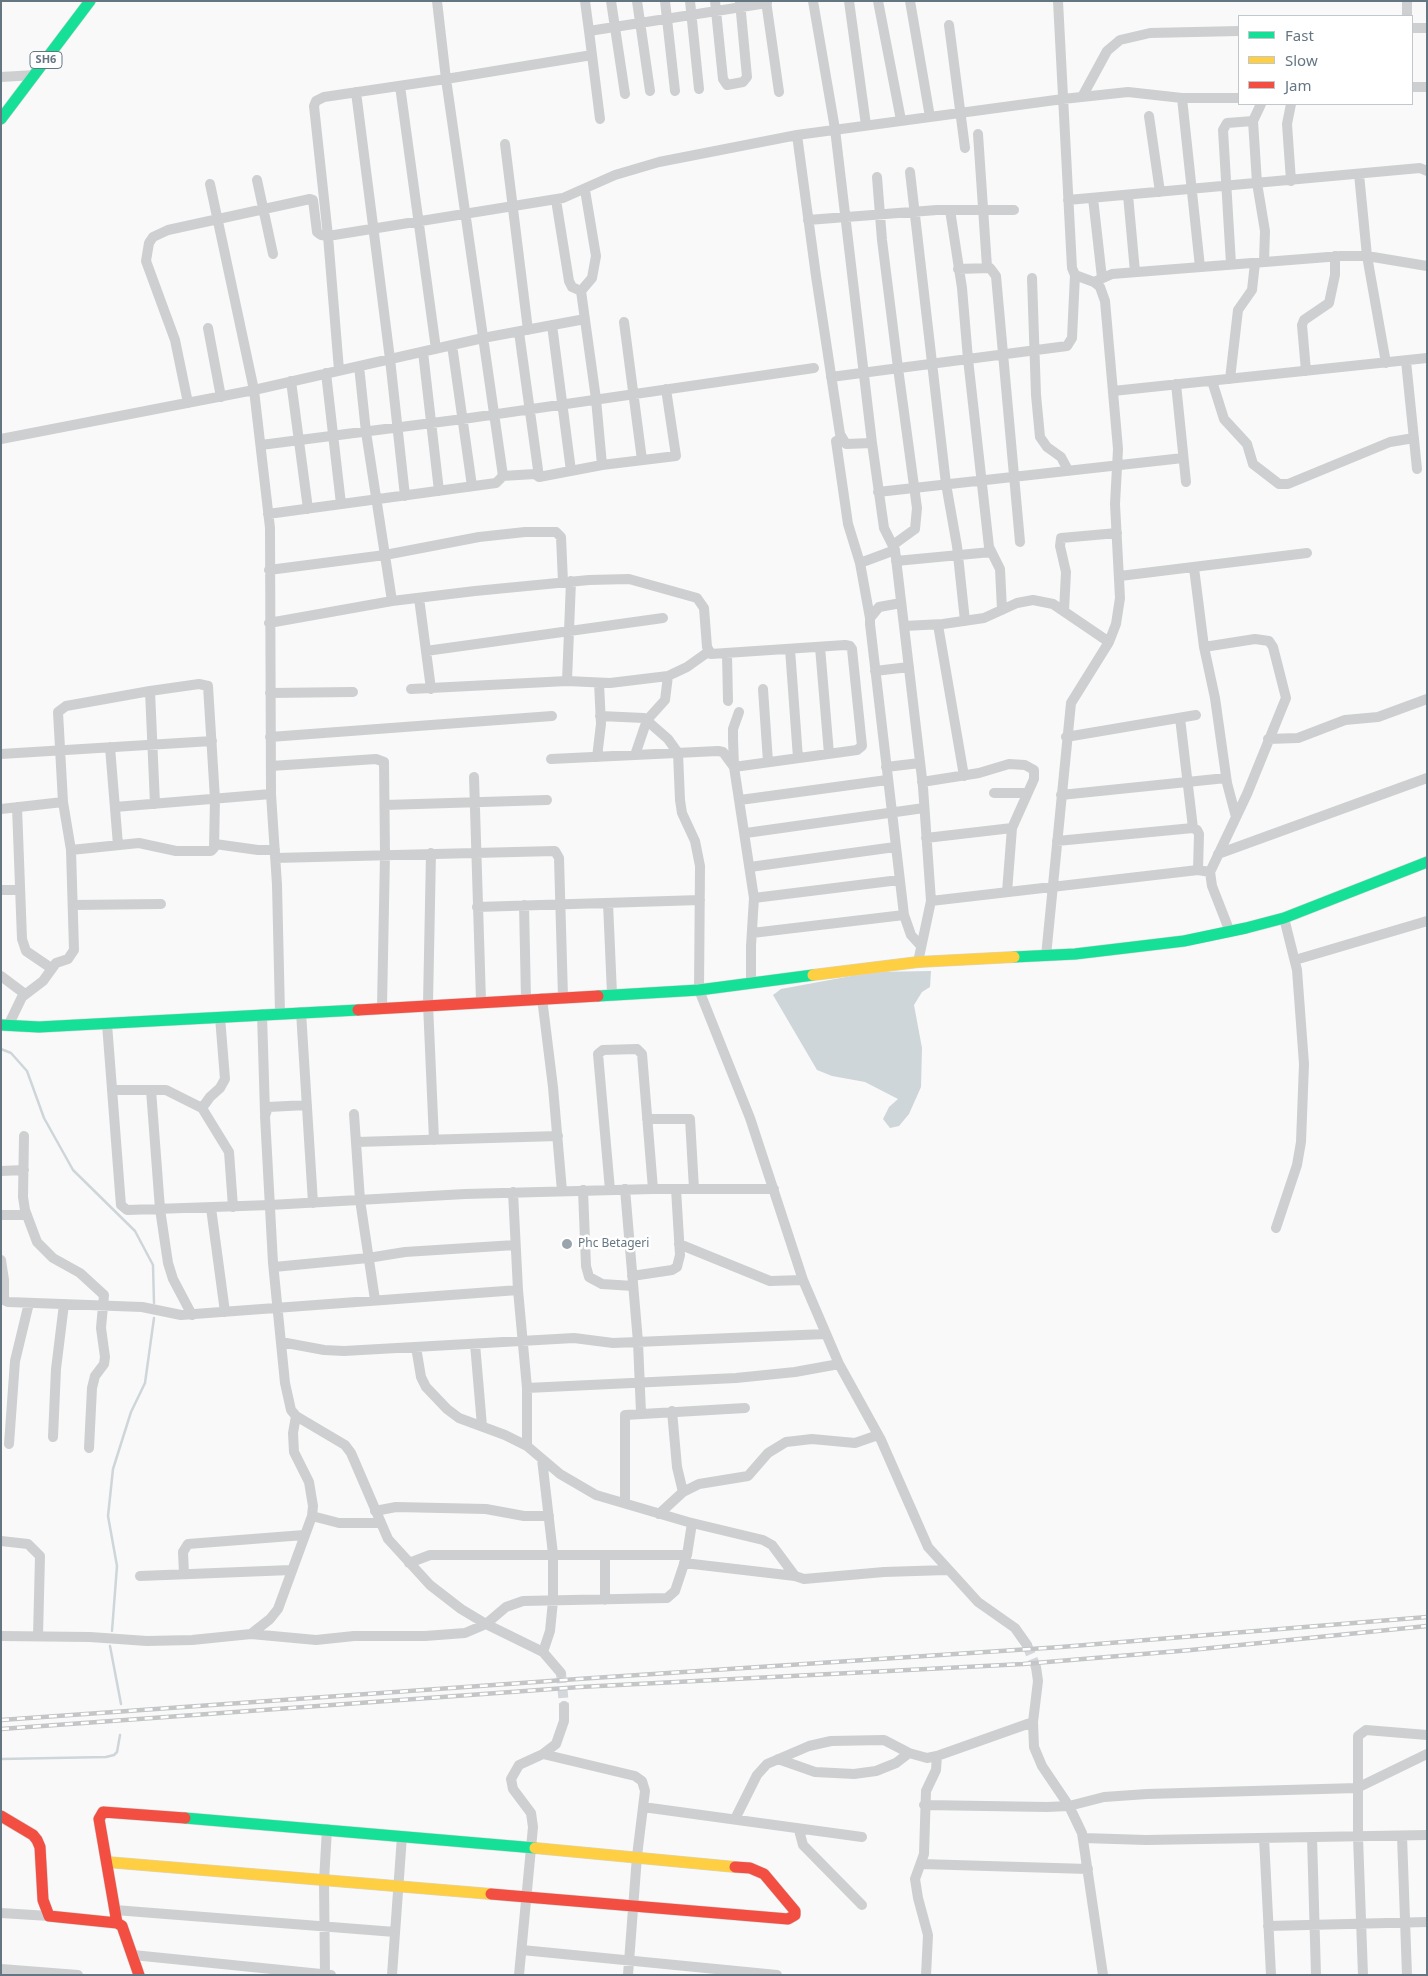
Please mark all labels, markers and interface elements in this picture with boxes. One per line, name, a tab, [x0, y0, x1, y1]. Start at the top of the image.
legend	[1238, 15, 1413, 105]
text: Fast	[1285, 25, 1314, 45]
text: Slow	[1285, 50, 1318, 70]
road number: SH6	[30, 52, 62, 68]
text: Jam	[1285, 75, 1312, 95]
marker: Phc Betageri	[560, 1237, 574, 1251]
place label: Phc Betageri	[578, 1237, 649, 1251]

